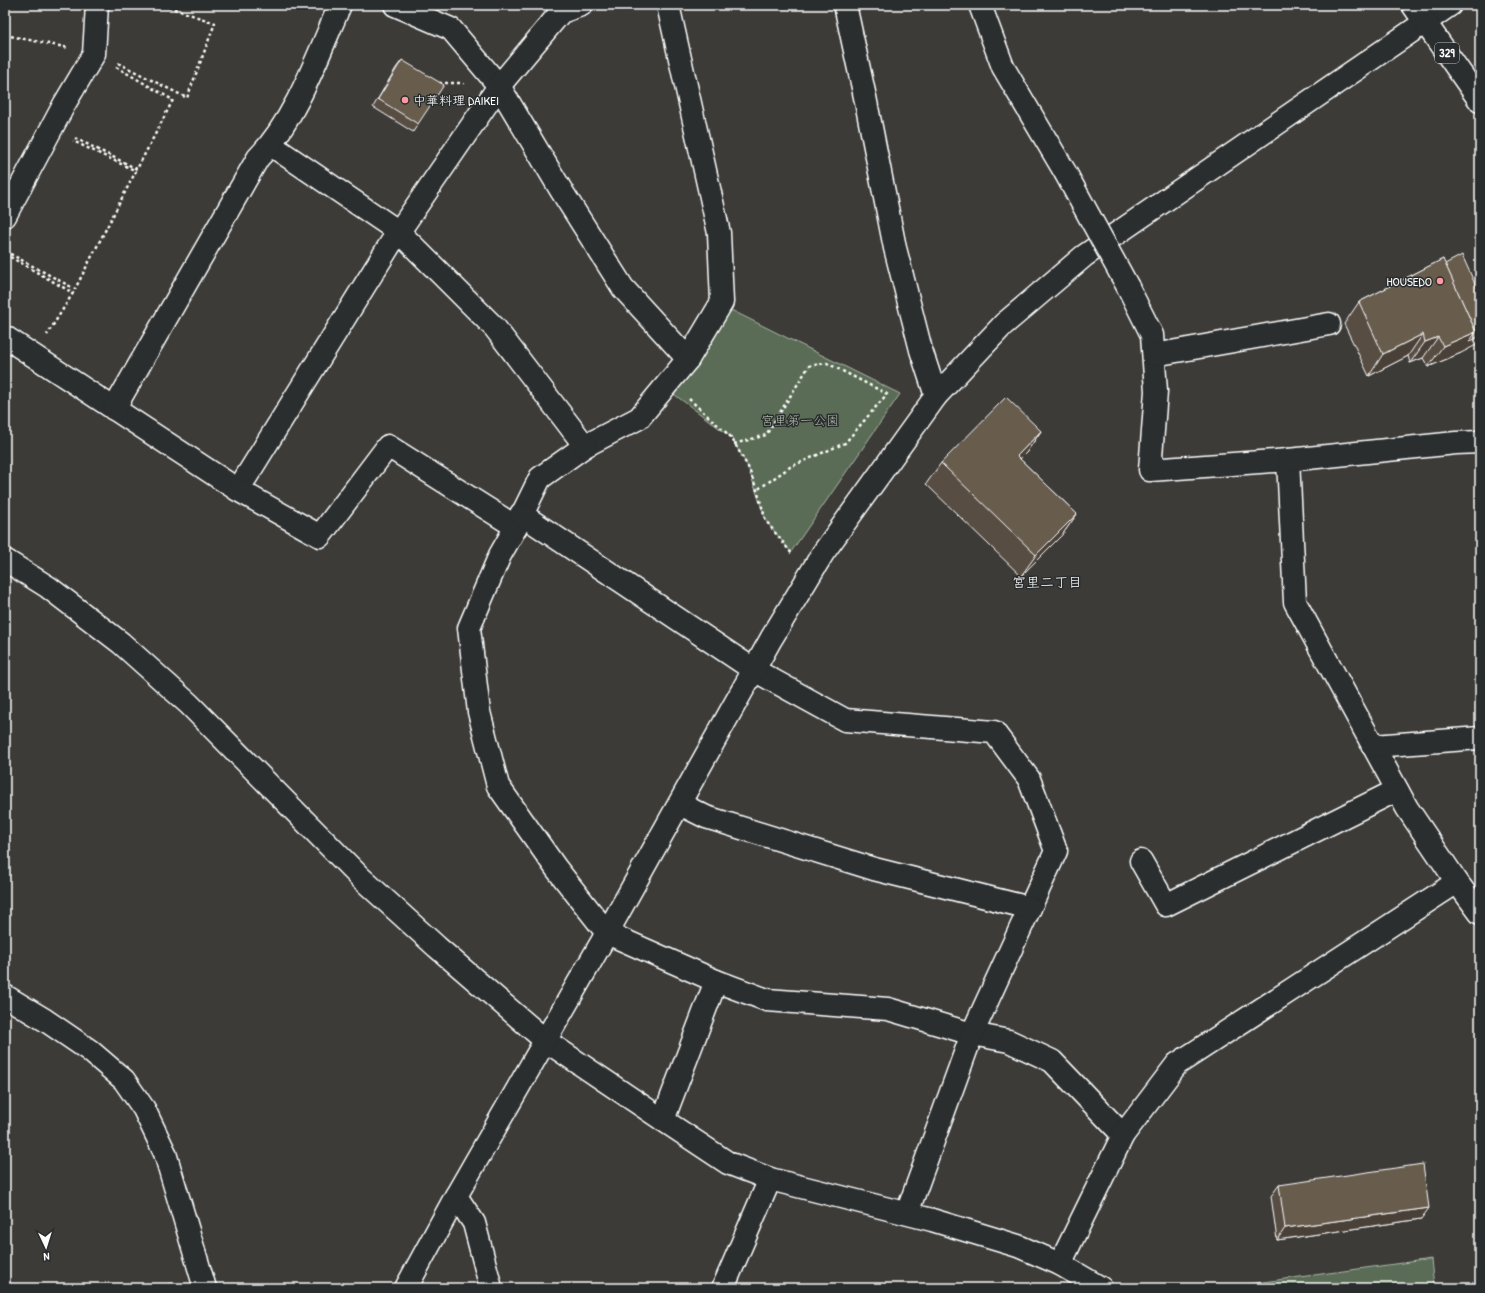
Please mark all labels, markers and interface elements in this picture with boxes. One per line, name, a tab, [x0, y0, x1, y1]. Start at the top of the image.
road number: 329	[1435, 43, 1459, 63]
place label: 中華料理 DAIKEI	[413, 91, 499, 109]
marker: 中華料理 DAIKEI	[400, 95, 410, 105]
place label: HOUSEDO	[1386, 272, 1432, 290]
marker: HOUSEDO	[1435, 276, 1445, 286]
park label: 宮里第一公園	[761, 411, 839, 429]
district label: 宮里二丁目	[1012, 572, 1082, 591]
north arrow	[26, 1227, 66, 1267]
text: N	[43, 1250, 50, 1264]

